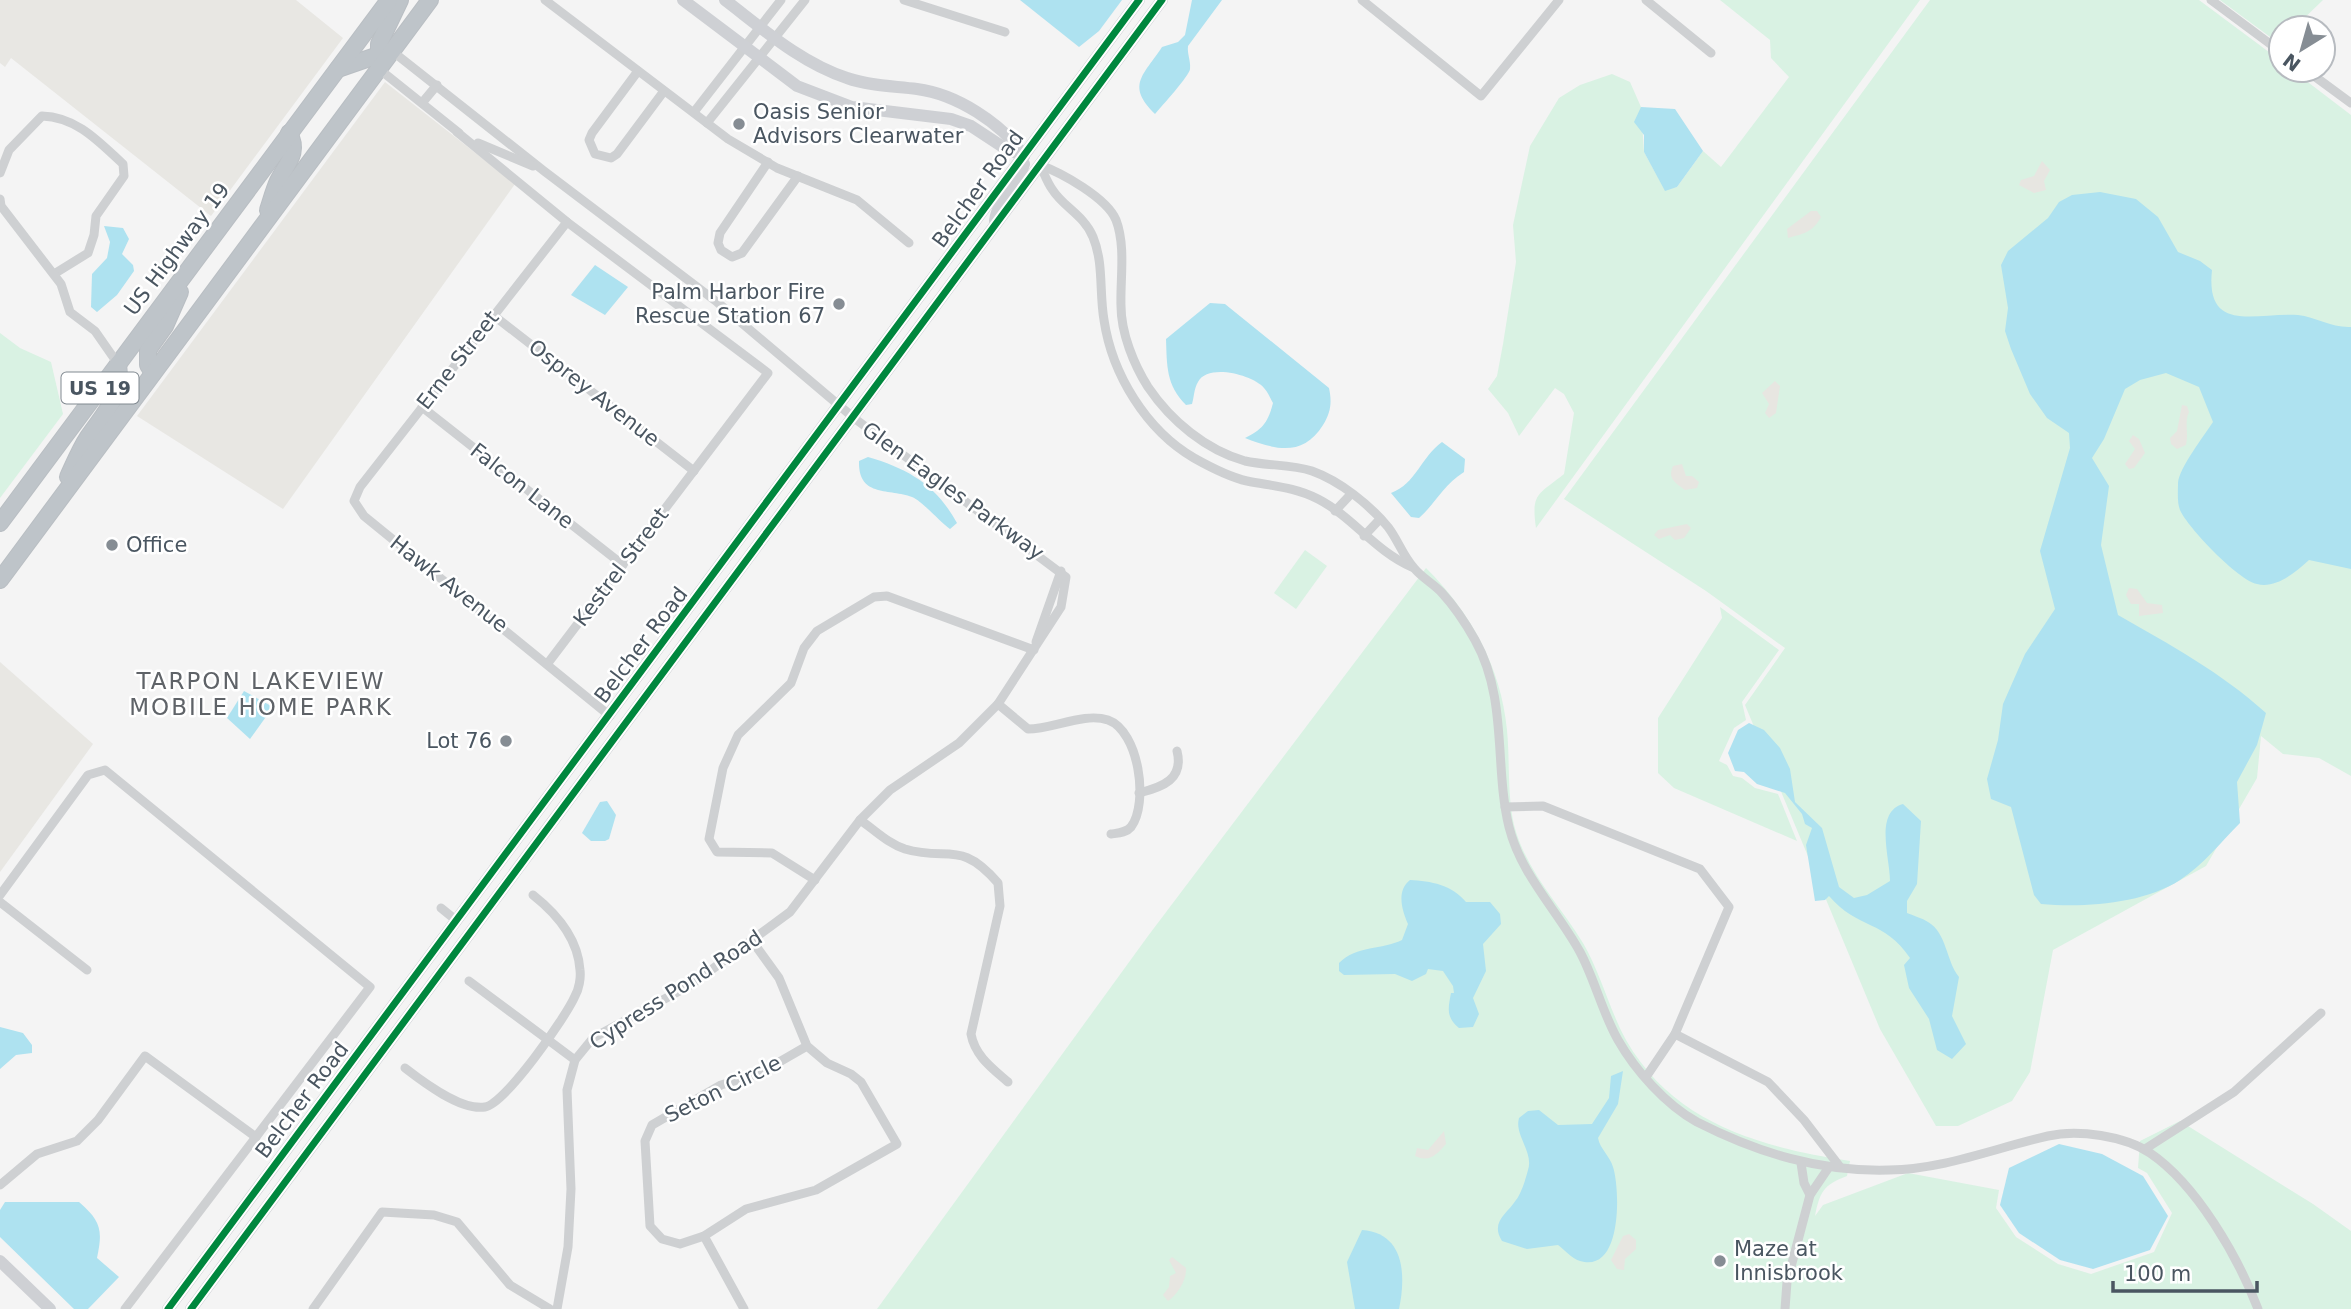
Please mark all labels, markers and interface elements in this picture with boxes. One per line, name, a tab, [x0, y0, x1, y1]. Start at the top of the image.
north arrow	[2267, 14, 2337, 84]
text: N	[2279, 49, 2305, 76]
place label: Oasis Senior Advisors Clearwater	[753, 100, 964, 148]
marker: Oasis Senior Advisors Clearwater	[731, 116, 747, 132]
street label: Belcher Road	[927, 126, 1029, 252]
street label: US Highway 19	[119, 178, 235, 320]
place label: Palm Harbor Fire Rescue Station 67	[635, 280, 825, 328]
marker: Palm Harbor Fire Rescue Station 67	[831, 296, 847, 312]
street label: Erne Street	[412, 306, 504, 414]
street label: Osprey Avenue	[524, 335, 664, 451]
road number: US 19	[62, 372, 138, 404]
street label: Glen Eagles Parkway	[857, 417, 1049, 565]
street label: Falcon Lane	[466, 438, 578, 534]
street label: Kestrel Street	[569, 503, 673, 631]
street label: Hawk Avenue	[385, 531, 513, 637]
place label: Office	[126, 533, 187, 557]
marker: Office	[104, 537, 120, 553]
street label: Belcher Road	[590, 582, 692, 708]
district label: TARPON LAKEVIEW MOBILE HOME PARK	[129, 668, 393, 720]
place label: Lot 76	[426, 729, 492, 753]
marker: Lot 76	[498, 733, 514, 749]
street label: Cypress Pond Road	[585, 925, 767, 1055]
street label: Belcher Road	[251, 1037, 353, 1163]
street label: Seton Circle	[661, 1051, 785, 1127]
place label: Maze at Innisbrook	[1734, 1237, 1844, 1285]
scale bar	[2113, 1250, 2256, 1294]
marker: Maze at Innisbrook	[1712, 1253, 1728, 1269]
text: 100 m	[2124, 1262, 2191, 1286]

